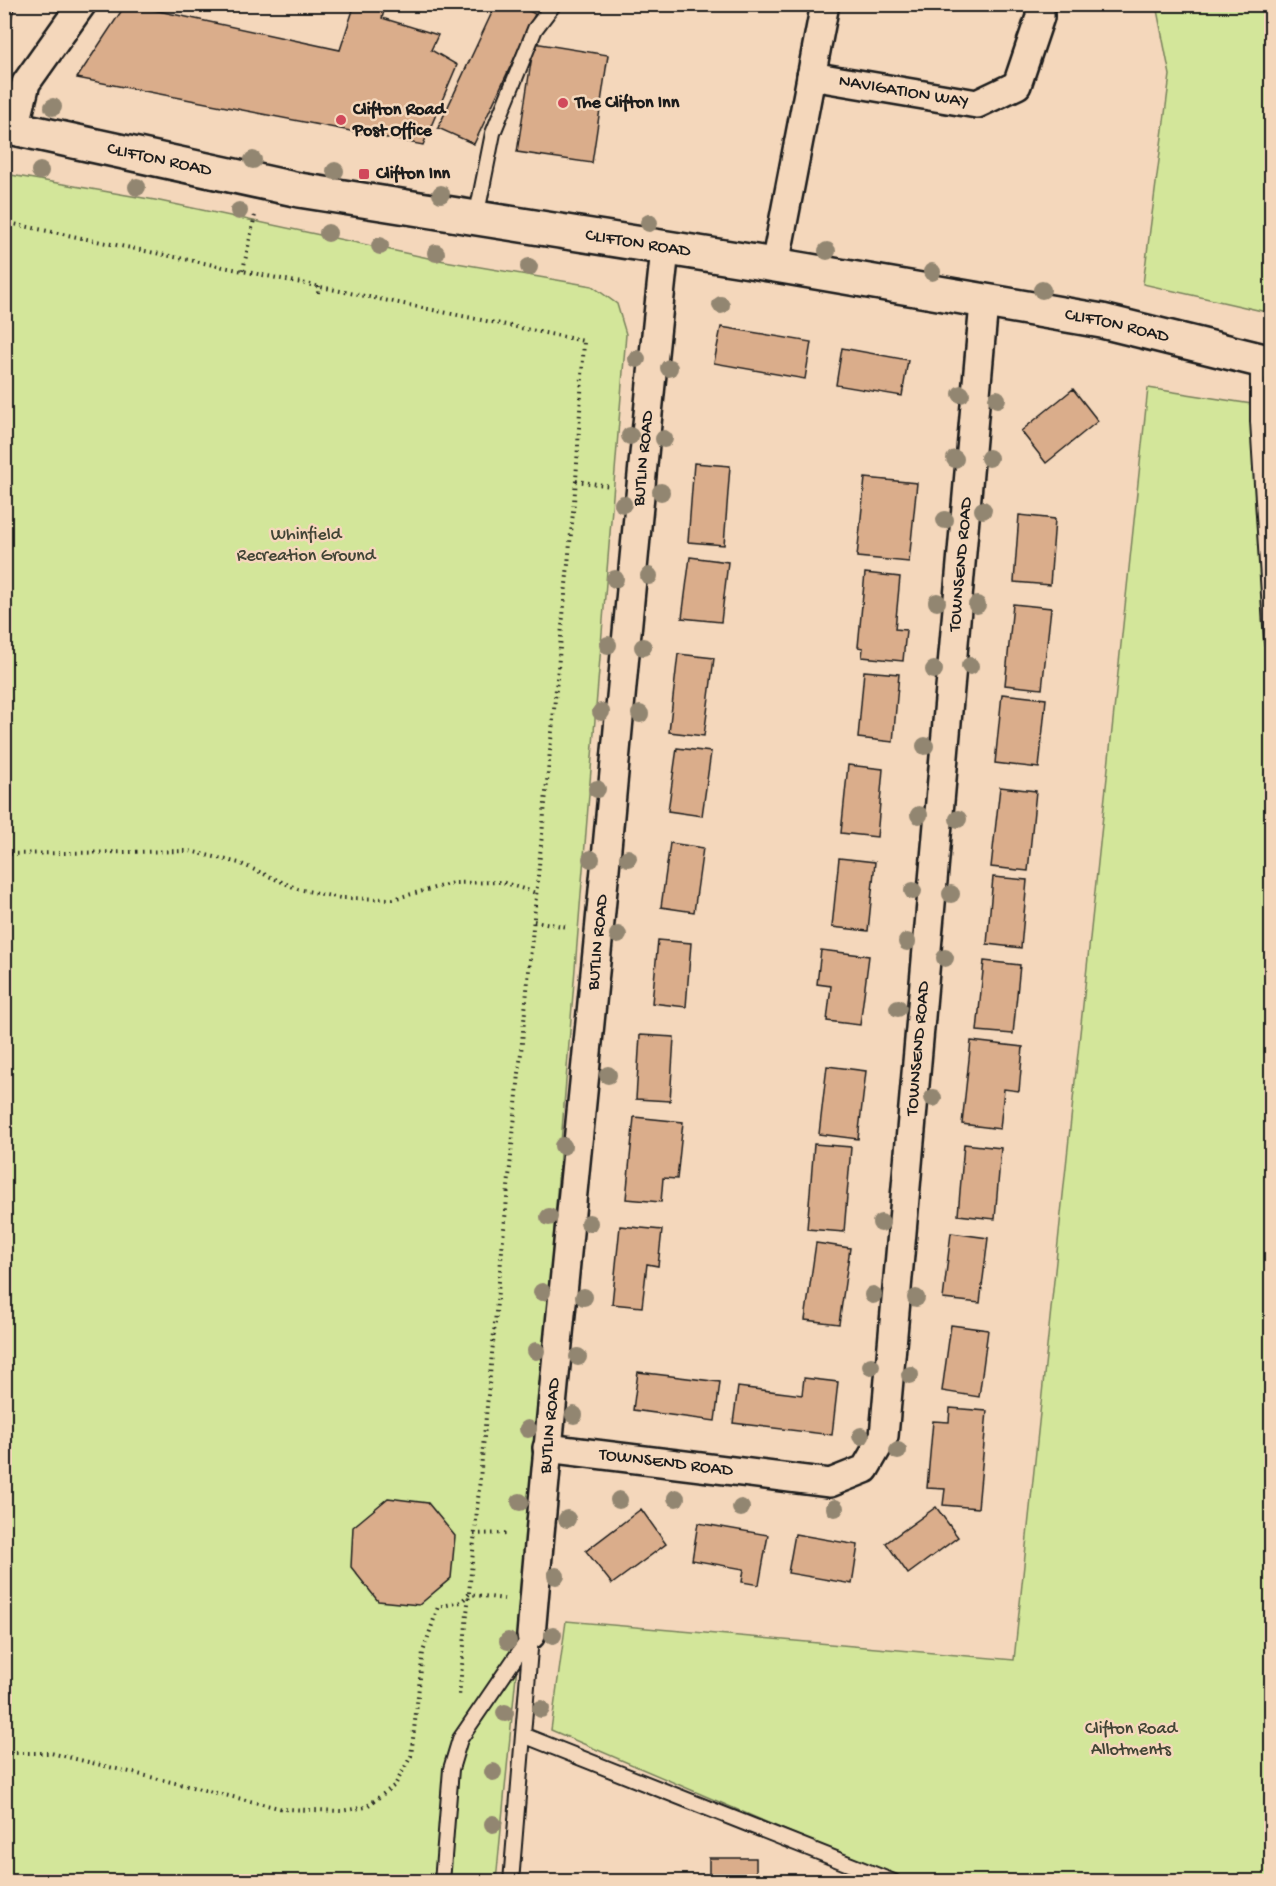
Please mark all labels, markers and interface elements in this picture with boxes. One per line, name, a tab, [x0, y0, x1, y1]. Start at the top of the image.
street label: NAVIGATION WAY	[837, 70, 970, 113]
place label: The Clifton Inn	[573, 93, 680, 114]
marker: The Clifton Inn	[556, 96, 570, 110]
place label: Clifton Road Post Office	[352, 100, 447, 142]
marker: Clifton Road Post Office	[334, 113, 348, 127]
street label: CLIFTON ROAD	[105, 138, 214, 181]
place label: Clifton Inn	[375, 164, 451, 185]
marker: Clifton Inn	[357, 167, 371, 181]
street label: CLIFTON ROAD	[584, 225, 692, 262]
street label: CLIFTON ROAD	[1063, 304, 1171, 348]
street label: BUTLIN ROAD	[628, 409, 659, 508]
street label: TOWNSEND ROAD	[944, 496, 977, 633]
park label: Whinfield Recreation Ground	[237, 525, 377, 567]
street label: BUTLIN ROAD	[583, 893, 613, 992]
street label: TOWNSEND ROAD	[902, 980, 935, 1118]
street label: BUTLIN ROAD	[535, 1377, 565, 1476]
street label: TOWNSEND ROAD	[597, 1444, 735, 1481]
park label: Clifton Road Allotments	[1085, 1719, 1178, 1761]

